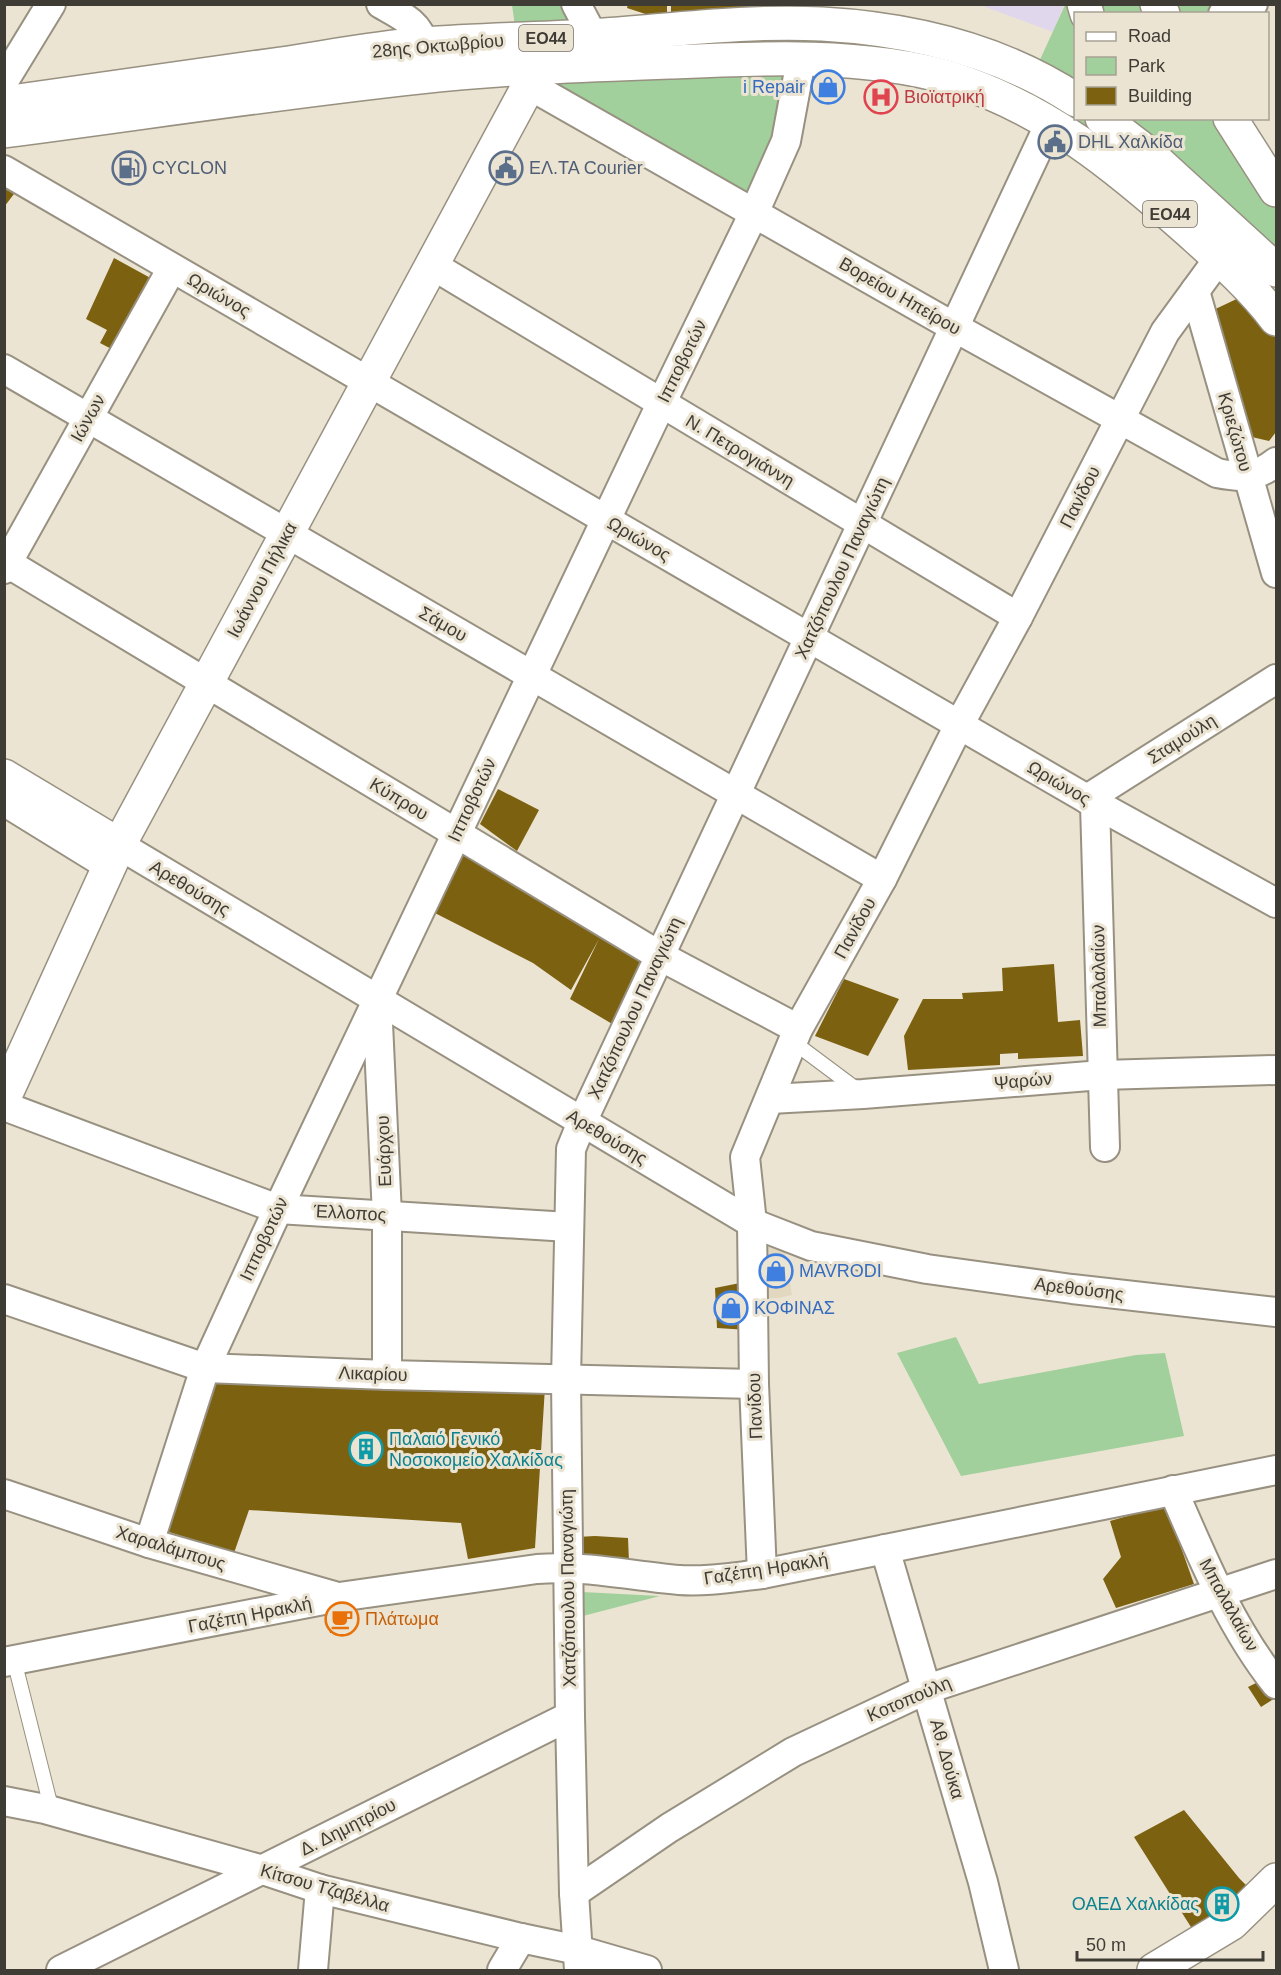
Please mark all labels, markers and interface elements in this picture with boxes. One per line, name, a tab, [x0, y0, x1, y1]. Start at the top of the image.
legend	[1074, 12, 1269, 120]
road number: ΕΟ44	[519, 25, 573, 51]
text: Road	[1128, 26, 1171, 46]
street label: 28ης Οκτωβρίου	[371, 30, 505, 62]
text: Park	[1128, 56, 1166, 76]
shop icon: i Repair	[810, 69, 846, 105]
place label: i Repair	[743, 77, 805, 97]
hospital icon: Βιοϊατρική	[863, 79, 899, 115]
text: Building	[1128, 86, 1192, 106]
place label: Βιοϊατρική	[904, 87, 985, 107]
public building icon: DHL Χαλκίδα	[1037, 124, 1073, 160]
place label: DHL Χαλκίδα	[1078, 132, 1183, 152]
fuel station icon: CYCLON	[111, 150, 147, 186]
public building icon: ΕΛ.ΤΑ Courier	[488, 150, 524, 186]
place label: CYCLON	[152, 158, 227, 178]
place label: ΕΛ.ΤΑ Courier	[529, 158, 643, 178]
road number: ΕΟ44	[1143, 201, 1197, 227]
street label: Βορείου Ηπείρου	[836, 253, 964, 339]
street label: Ωριώνος	[184, 269, 254, 321]
street label: Ιπποβοτών	[653, 316, 711, 406]
street label: Κριεζώτου	[1214, 390, 1256, 474]
street label: Ιώνων	[67, 391, 109, 445]
street label: Ν. Πετρογιάννη	[682, 411, 798, 491]
street label: Πανίδου	[1056, 463, 1104, 531]
street label: Χατζόπουλου Παναγιώτη	[791, 474, 893, 662]
street label: Ωριώνος	[604, 513, 674, 565]
street label: Ιωάννου Πήλικα	[223, 519, 301, 641]
street label: Σάμου	[416, 602, 470, 646]
street label: Σταμούλη	[1144, 710, 1220, 768]
street label: Ιπποβοτών	[444, 755, 500, 845]
street label: Ωριώνος	[1024, 757, 1094, 809]
street label: Κύπρου	[366, 774, 432, 824]
street label: Αρεθούσης	[146, 856, 234, 920]
street label: Πανίδου	[830, 894, 880, 962]
street label: Χατζόπουλου Παναγιώτη	[584, 914, 686, 1102]
street label: Μπαλαλαίων	[1088, 924, 1110, 1028]
street label: Ψαρών	[993, 1069, 1053, 1093]
street label: Αρεθούσης	[563, 1105, 651, 1169]
street label: Ευάρχου	[373, 1115, 395, 1187]
street label: Ιπποβοτών	[236, 1194, 292, 1284]
street label: Έλλοπος	[312, 1201, 387, 1225]
shop icon: MAVRODI	[758, 1253, 794, 1289]
place label: MAVRODI	[799, 1261, 882, 1281]
street label: Αρεθούσης	[1033, 1274, 1125, 1304]
shop icon: ΚΟΦΙΝΑΣ	[713, 1290, 749, 1326]
place label: ΚΟΦΙΝΑΣ	[754, 1298, 835, 1318]
street label: Λικαρίου	[338, 1363, 408, 1385]
street label: Πανίδου	[744, 1373, 766, 1439]
place label: Παλαιό Γενικό Νοσοκομείο Χαλκίδας	[389, 1429, 563, 1470]
building icon: Παλαιό Γενικό Νοσοκομείο Χαλκίδας	[348, 1431, 384, 1467]
street label: Χατζόπουλου Παναγιώτη	[556, 1489, 580, 1687]
street label: Χαραλάμπους	[114, 1522, 228, 1574]
street label: Γαζέπη Ηρακλή	[703, 1549, 829, 1589]
street label: Μπαλαλαίων	[1195, 1555, 1263, 1655]
street label: Γαζέπη Ηρακλή	[187, 1593, 313, 1637]
cafe icon: Πλάτωμα	[324, 1601, 360, 1637]
place label: Πλάτωμα	[365, 1609, 439, 1629]
street label: Κοτοπούλη	[864, 1672, 954, 1726]
street label: Αθ. Δούκα	[926, 1717, 968, 1801]
street label: Δ. Δημητρίου	[297, 1794, 399, 1860]
street label: Κίτσου Τζαβέλλα	[258, 1860, 392, 1916]
building icon: ΟΑΕΔ Χαλκίδας	[1204, 1886, 1240, 1922]
place label: ΟΑΕΔ Χαλκίδας	[1072, 1894, 1199, 1914]
scale bar	[1077, 1924, 1263, 1962]
text: 50 m	[1086, 1935, 1126, 1955]

